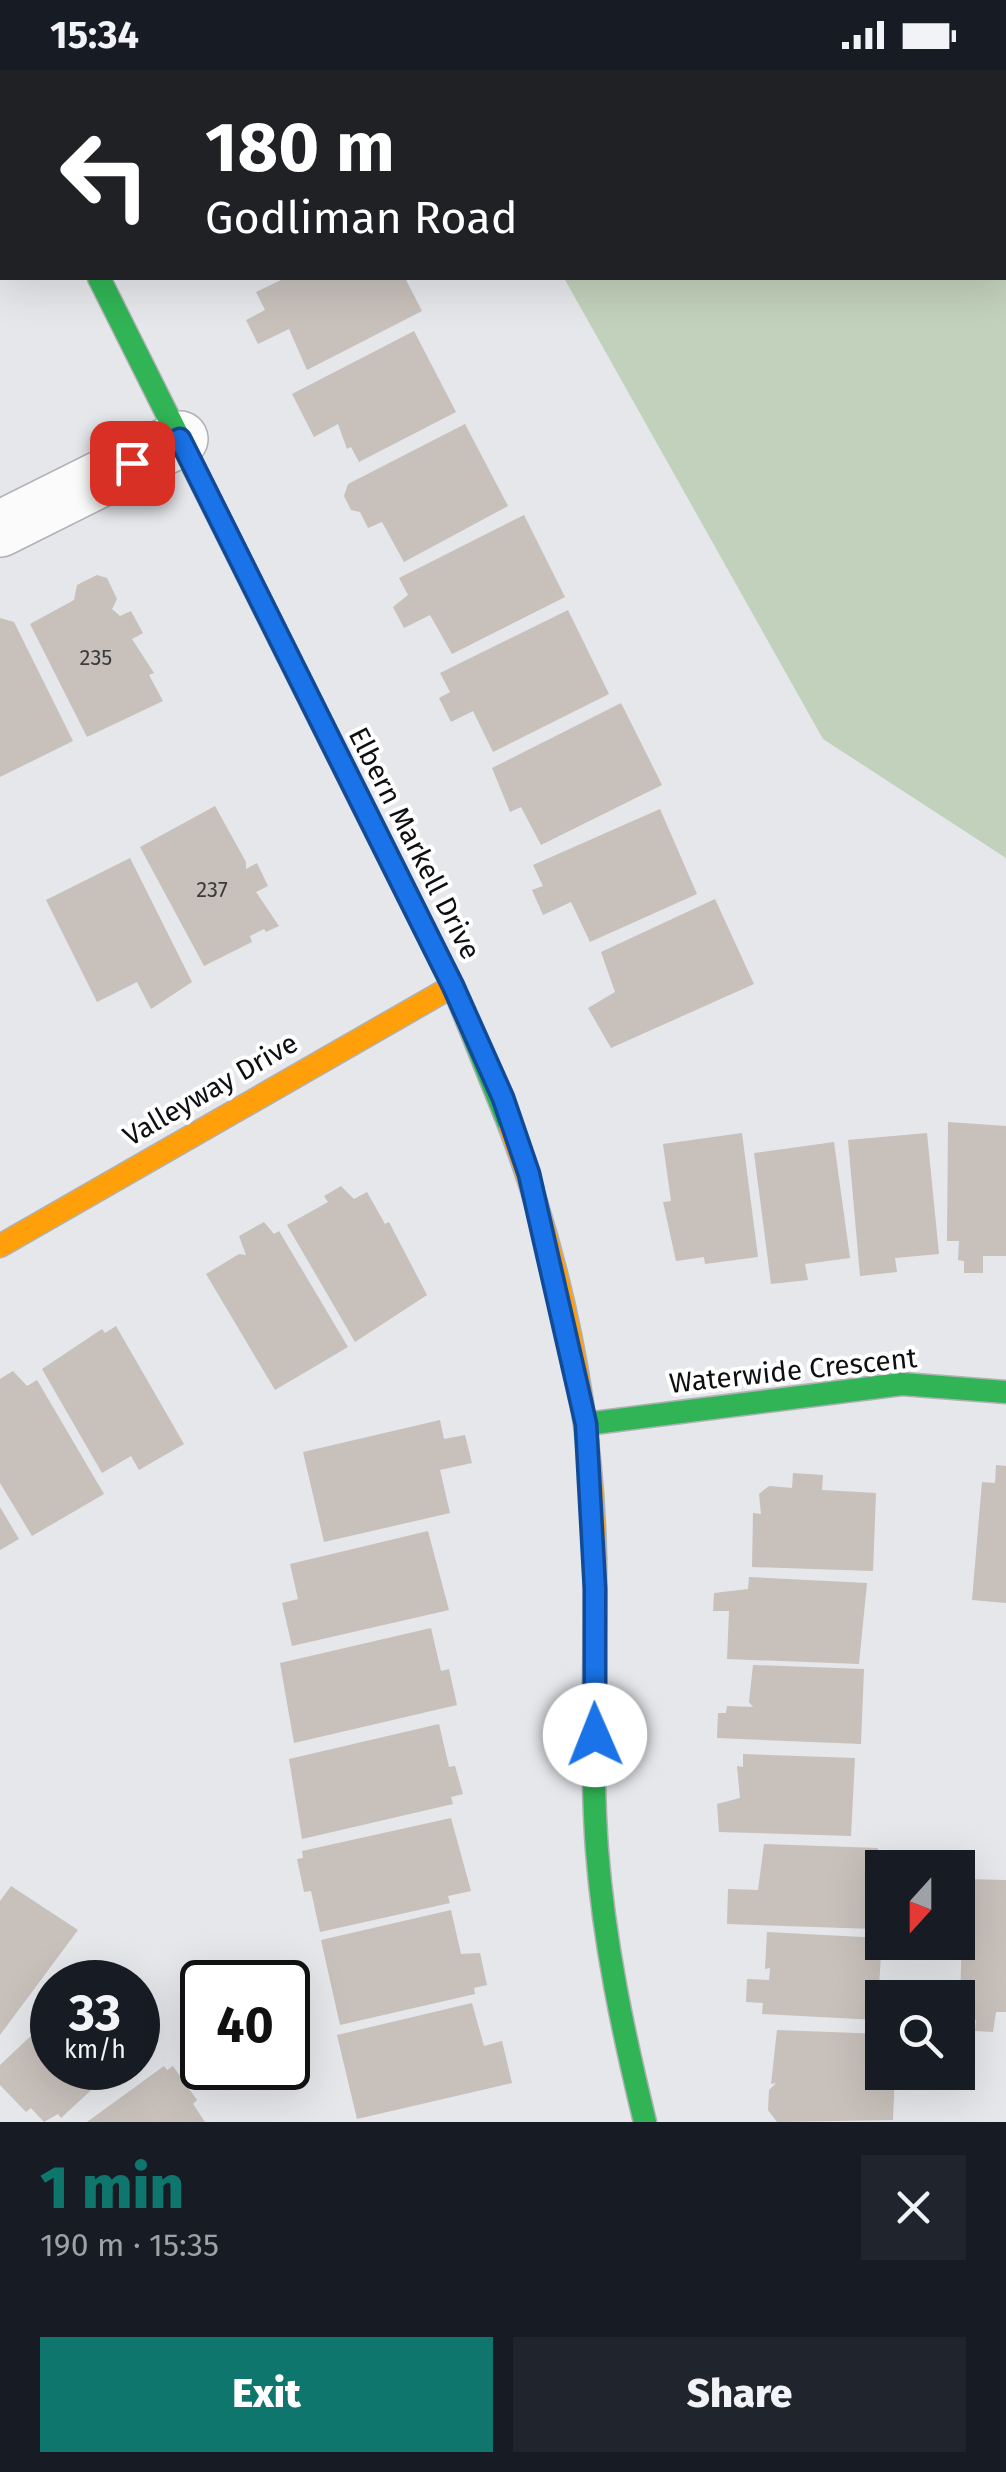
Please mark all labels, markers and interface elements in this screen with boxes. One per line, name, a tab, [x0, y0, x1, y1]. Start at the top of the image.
text: 15:34	[50, 12, 139, 58]
text: 180 m	[205, 106, 395, 190]
icon: left	[40, 110, 170, 240]
text: Godliman Road	[205, 191, 518, 245]
pin	[90, 421, 175, 506]
icon: arrive	[105, 436, 160, 491]
house number: 235	[80, 644, 112, 671]
street label: Elbern Markell Drive	[342, 722, 487, 965]
house number: 237	[196, 876, 228, 903]
street label: Valleyway Drive	[117, 1026, 303, 1153]
street label: Waterwide Crescent	[668, 1341, 919, 1400]
position arrow	[543, 1683, 647, 1787]
north arrow	[865, 1850, 975, 1960]
map controls	[865, 1850, 975, 2090]
speed limit sign: 40	[180, 1960, 310, 2090]
button: search	[865, 1980, 975, 2090]
text: 33	[69, 1983, 121, 2043]
text: km/h	[64, 2035, 126, 2065]
text: 1 min	[40, 2152, 184, 2224]
button: close	[861, 2155, 966, 2260]
text: 190 m · 15:35	[40, 2226, 219, 2264]
button: Exit	[40, 2337, 493, 2452]
button: Share	[513, 2337, 966, 2452]

